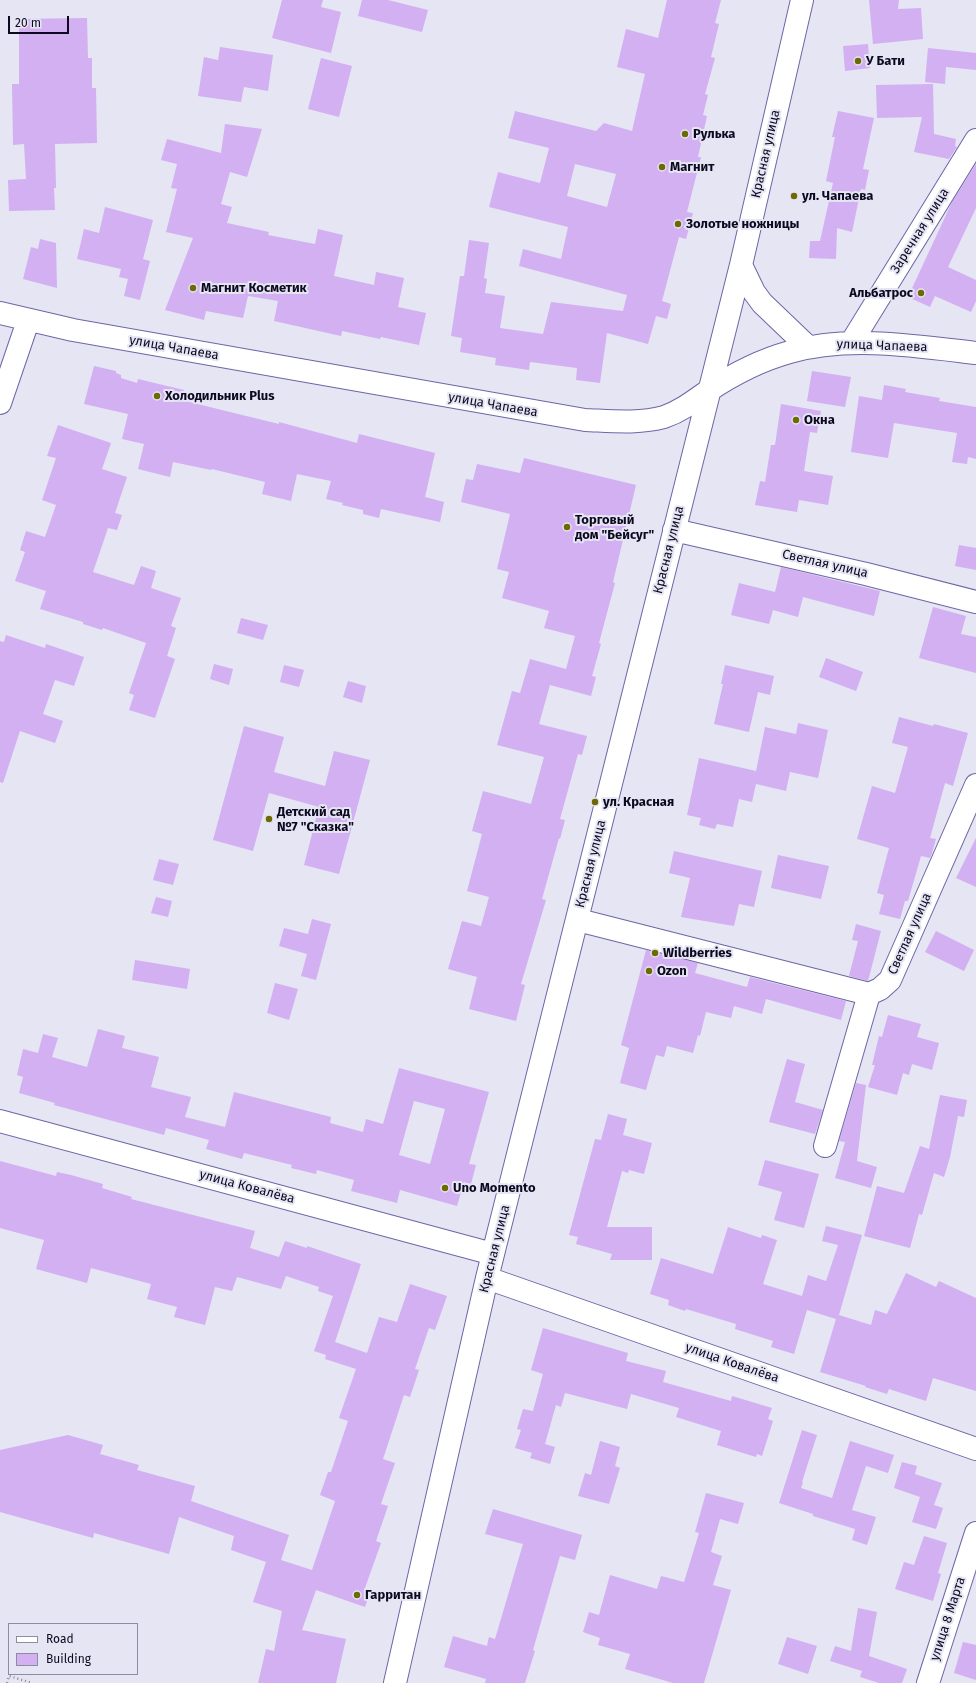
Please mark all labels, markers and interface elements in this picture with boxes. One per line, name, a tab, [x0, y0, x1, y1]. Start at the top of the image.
scale bar	[10, 8, 71, 34]
text: 20 m	[15, 16, 41, 30]
place label: У Бати	[866, 53, 905, 69]
marker: У Бати	[853, 56, 863, 66]
street label: Красная улица	[748, 108, 784, 200]
place label: Рулька	[693, 126, 735, 142]
marker: Рулька	[680, 129, 690, 139]
place label: Магнит	[670, 159, 714, 175]
marker: Магнит	[657, 162, 667, 172]
street label: Заречная улица	[888, 186, 952, 276]
place label: ул. Чапаева	[802, 188, 873, 204]
marker: ул. Чапаева	[789, 191, 799, 201]
place label: Золотые ножницы	[686, 216, 799, 232]
marker: Золотые ножницы	[673, 219, 683, 229]
place label: Магнит Косметик	[201, 280, 307, 296]
marker: Магнит Косметик	[188, 283, 198, 293]
place label: Альбатрос	[849, 285, 913, 301]
marker: Альбатрос	[916, 288, 926, 298]
street label: улица Чапаева	[128, 332, 220, 364]
street label: улица Чапаева	[836, 337, 928, 355]
place label: Холодильник Plus	[165, 388, 274, 404]
street label: улица Чапаева	[447, 389, 539, 421]
marker: Холодильник Plus	[152, 391, 162, 401]
place label: Окна	[804, 412, 835, 428]
marker: Окна	[791, 415, 801, 425]
street label: Красная улица	[651, 504, 687, 596]
place label: Торговый дом "Бейсуг"	[575, 512, 654, 543]
marker: Торговый дом "Бейсуг"	[562, 522, 572, 532]
street label: Светлая улица	[781, 547, 869, 581]
place label: ул. Красная	[603, 794, 674, 810]
marker: ул. Красная	[590, 797, 600, 807]
place label: Детский сад №7 "Сказка"	[277, 804, 354, 835]
marker: Детский сад №7 "Сказка"	[264, 814, 274, 824]
street label: Красная улица	[573, 818, 609, 910]
street label: Светлая улица	[885, 891, 935, 977]
place label: Wildberries	[663, 945, 732, 961]
marker: Wildberries	[650, 948, 660, 958]
place label: Ozon	[657, 963, 687, 979]
marker: Ozon	[644, 966, 654, 976]
street label: улица Ковалёва	[198, 1167, 296, 1207]
place label: Uno Momento	[453, 1180, 535, 1196]
marker: Uno Momento	[440, 1183, 450, 1193]
street label: Красная улица	[477, 1203, 513, 1295]
street label: улица Ковалёва	[683, 1340, 781, 1386]
street label: улица 8 Марта	[927, 1575, 969, 1663]
place label: Гарритан	[365, 1587, 421, 1603]
marker: Гарритан	[352, 1590, 362, 1600]
legend	[8, 1623, 138, 1675]
text: Road	[46, 1632, 74, 1646]
text: Building	[46, 1652, 91, 1666]

